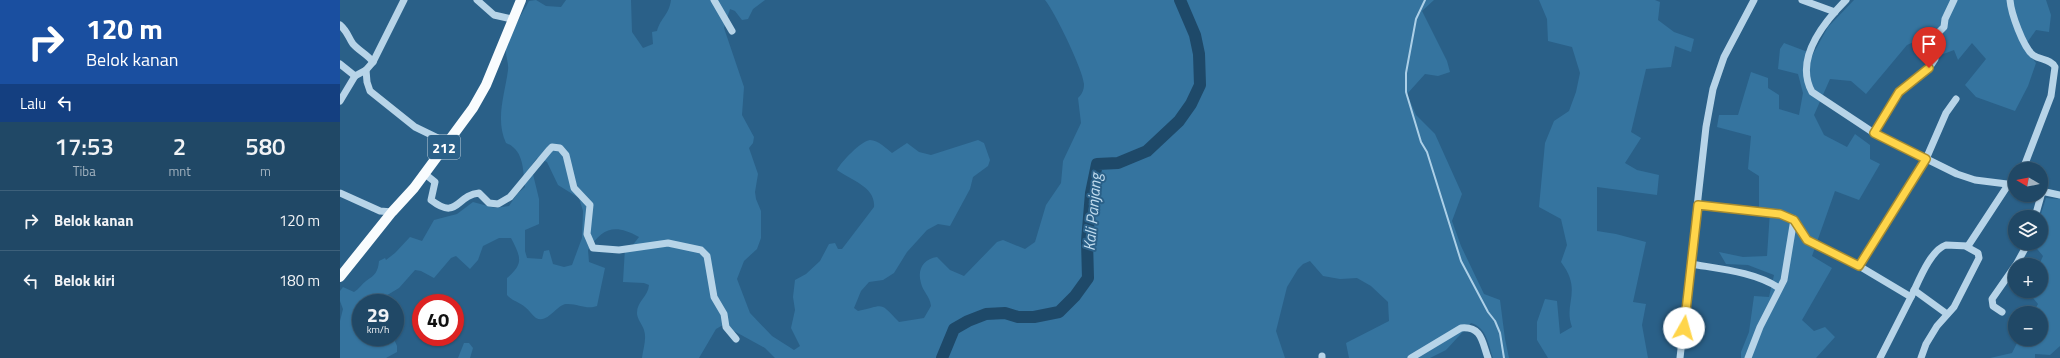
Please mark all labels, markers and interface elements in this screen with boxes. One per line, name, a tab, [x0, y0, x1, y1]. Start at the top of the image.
text: 120 m	[86, 7, 163, 50]
icon: right	[20, 16, 72, 68]
pin	[1912, 27, 1946, 68]
icon: arrive	[1918, 33, 1940, 55]
text: Belok kanan	[86, 46, 178, 73]
text: Lalu	[20, 92, 46, 115]
icon: left	[54, 92, 76, 114]
text: 17:53	[54, 128, 114, 164]
text: 2	[173, 128, 186, 164]
text: 580	[245, 128, 286, 164]
road number: 212	[428, 135, 460, 159]
text: Tiba	[73, 161, 96, 181]
text: mnt	[168, 161, 191, 181]
text: m	[260, 161, 271, 181]
north arrow	[2008, 162, 2048, 202]
map controls	[2008, 162, 2048, 346]
water label: Kali Panjang	[1077, 170, 1108, 252]
text: Belok kanan	[54, 209, 134, 232]
text: 120 m	[279, 209, 320, 232]
icon: right	[20, 210, 42, 232]
button: layers	[2008, 210, 2048, 250]
button: +	[2008, 258, 2048, 298]
text: Belok kiri	[54, 269, 115, 292]
text: 180 m	[279, 269, 320, 292]
icon: left	[20, 270, 42, 292]
speed limit sign: 40	[412, 294, 464, 346]
text: 29	[367, 299, 389, 330]
button: −	[2008, 306, 2048, 346]
position arrow	[1663, 307, 1705, 349]
text: km/h	[367, 322, 389, 337]

